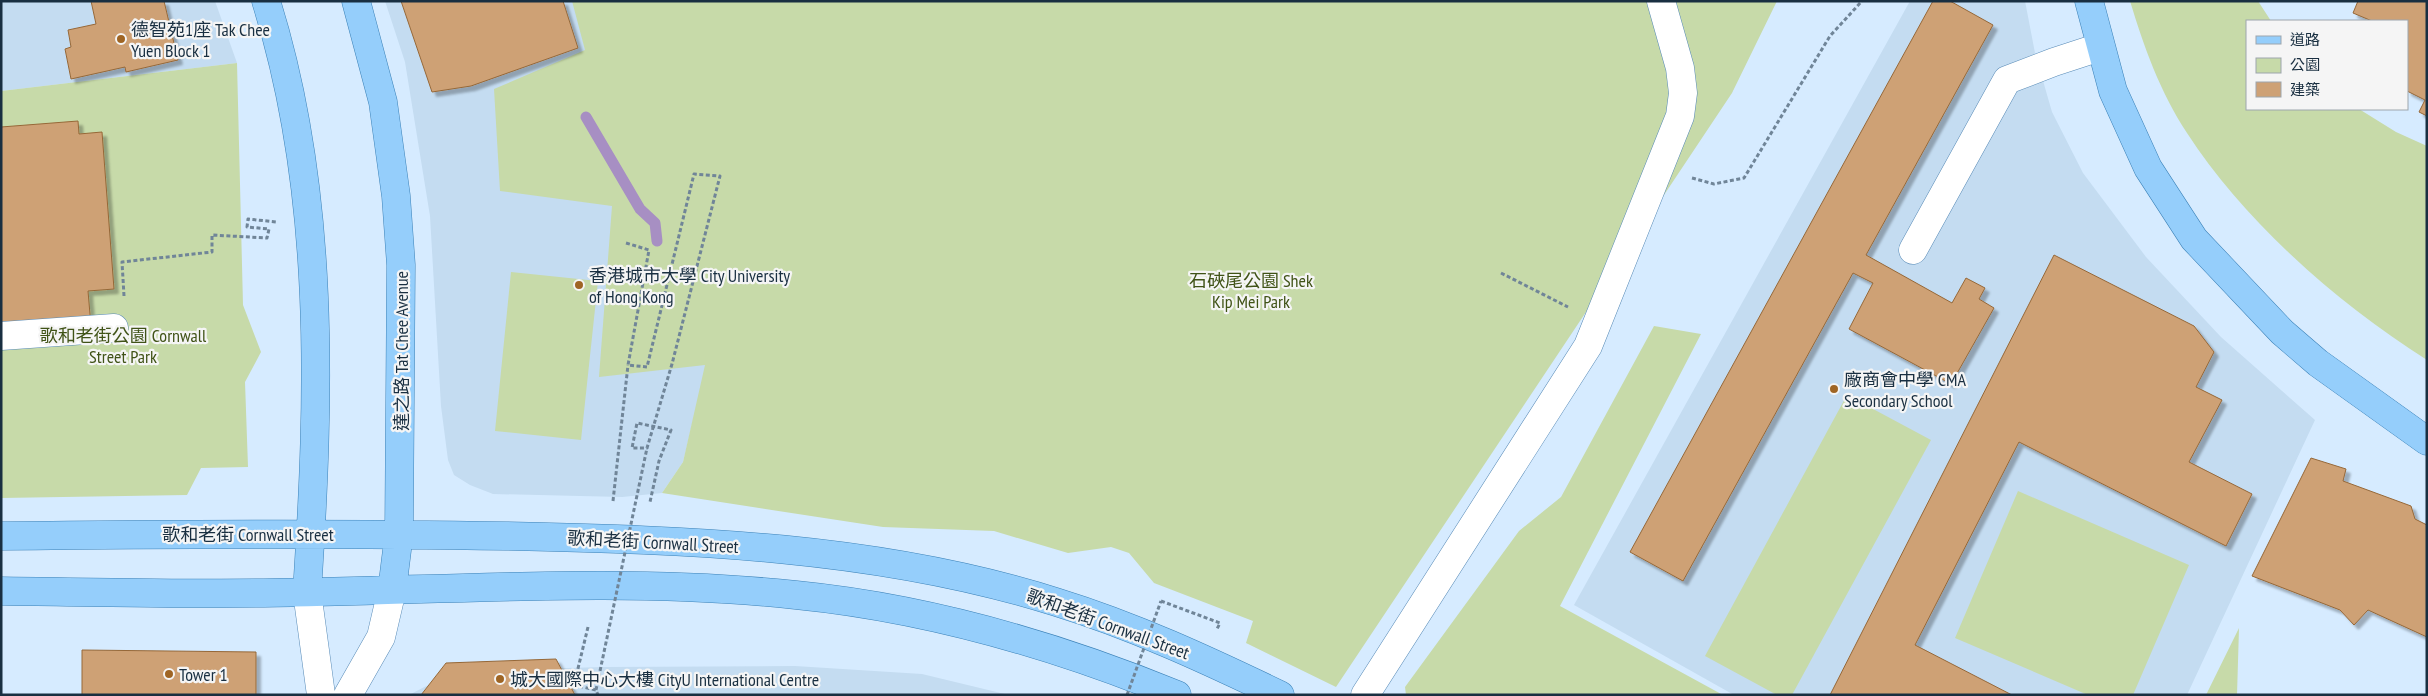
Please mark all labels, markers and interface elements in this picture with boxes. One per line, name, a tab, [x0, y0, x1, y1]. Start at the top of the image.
place label: 德智苑1座 Tak Chee Yuen Block 1	[131, 18, 270, 62]
legend	[2246, 20, 2408, 110]
text: 道路	[2290, 30, 2320, 49]
marker: 德智苑1座 Tak Chee Yuen Block 1	[115, 33, 127, 45]
text: 公園	[2290, 55, 2320, 74]
text: 建築	[2290, 80, 2320, 99]
place label: 香港城市大學 City University of Hong Kong	[589, 264, 790, 308]
park label: 石硤尾公園 Shek Kip Mei Park	[1189, 269, 1313, 313]
street label: 達之路 Tat Chee Avenue	[390, 271, 413, 431]
marker: 香港城市大學 City University of Hong Kong	[573, 279, 585, 291]
park label: 歌和老街公園 Cornwall Street Park	[40, 324, 207, 368]
place label: 廠商會中學 CMA Secondary School	[1844, 368, 1967, 412]
marker: 廠商會中學 CMA Secondary School	[1828, 383, 1840, 395]
street label: 歌和老街 Cornwall Street	[162, 523, 334, 546]
street label: 歌和老街 Cornwall Street	[567, 526, 739, 558]
street label: 歌和老街 Cornwall Street	[1024, 584, 1193, 664]
place label: Tower 1	[179, 663, 228, 686]
marker: Tower 1	[163, 668, 175, 680]
place label: 城大國際中心大樓 CityU International Centre	[510, 668, 819, 691]
marker: 城大國際中心大樓 CityU International Centre	[494, 673, 506, 685]

